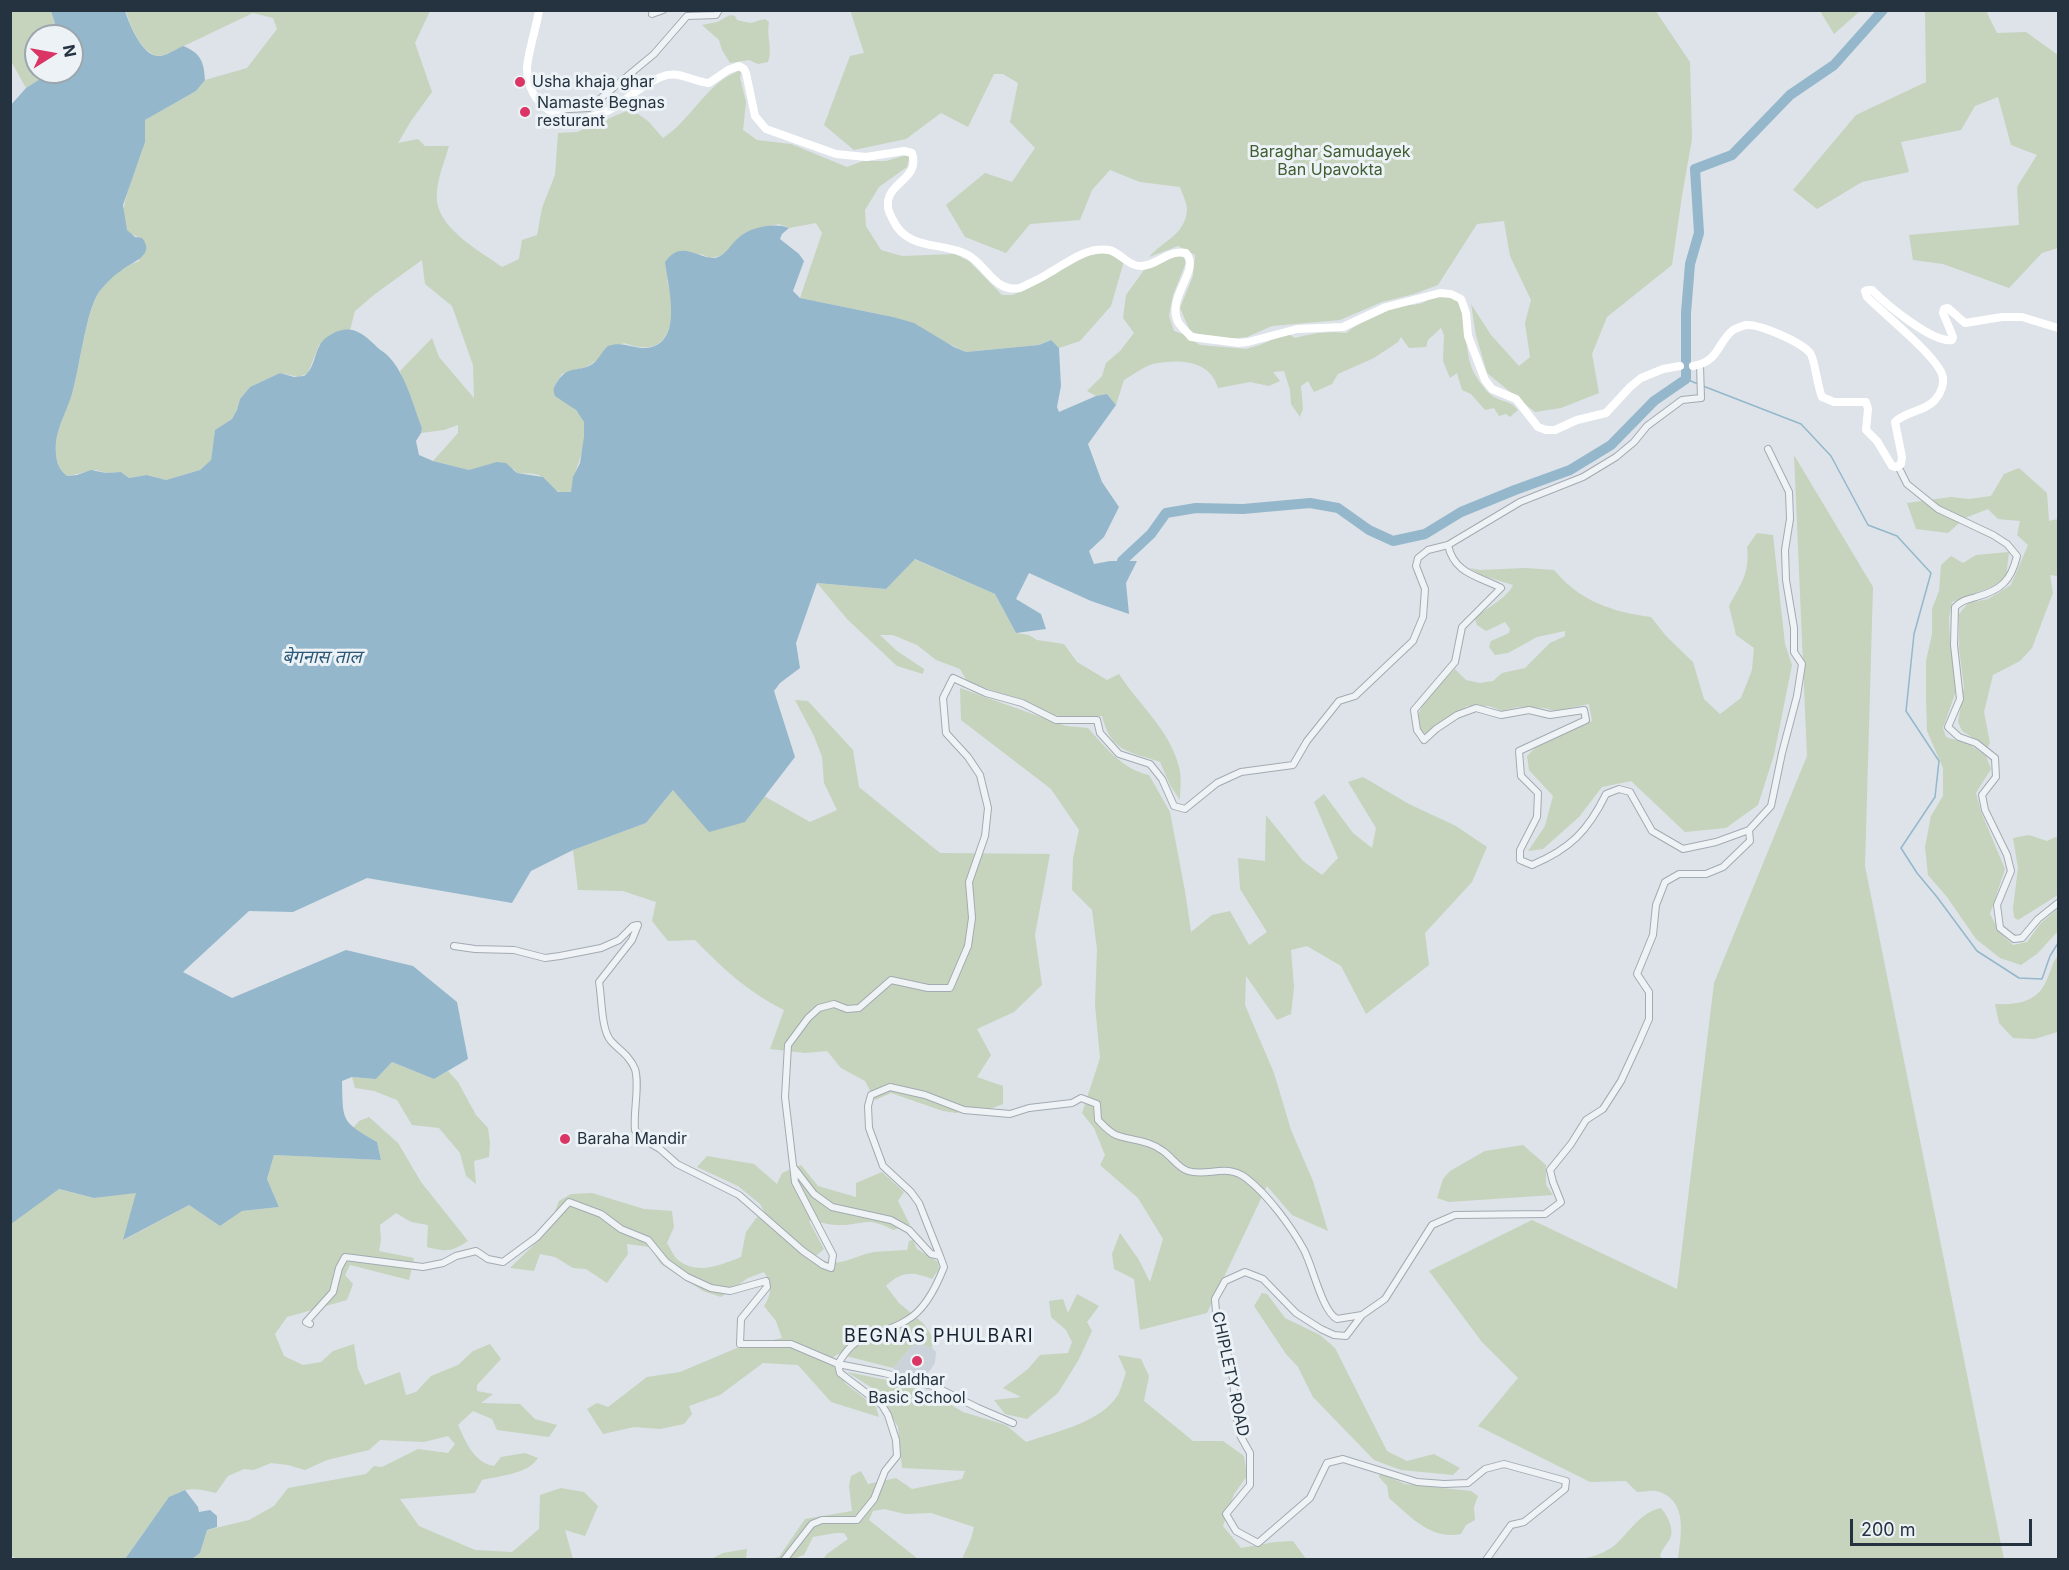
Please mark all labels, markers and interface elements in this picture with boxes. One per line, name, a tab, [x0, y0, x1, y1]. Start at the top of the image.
north arrow	[24, 24, 84, 84]
text: N	[59, 43, 81, 59]
place label: Usha khaja ghar	[532, 72, 654, 92]
marker: Usha khaja ghar	[513, 75, 527, 89]
place label: Namaste Begnas resturant	[537, 93, 665, 131]
marker: Namaste Begnas resturant	[518, 105, 532, 119]
park label: Baraghar Samudayek Ban Upavokta	[1249, 142, 1411, 180]
water label: बेगनास ताल	[282, 647, 362, 669]
place label: Baraha Mandir	[577, 1129, 687, 1149]
marker: Baraha Mandir	[558, 1132, 572, 1146]
street label: CHIPLETY ROAD	[1207, 1310, 1253, 1438]
district label: BEGNAS PHULBARI	[844, 1326, 1034, 1348]
marker: Jaldhar Basic School	[910, 1354, 924, 1368]
place label: Jaldhar Basic School	[868, 1370, 966, 1408]
scale bar	[1853, 1507, 2034, 1545]
text: 200 m	[1861, 1519, 1916, 1540]

